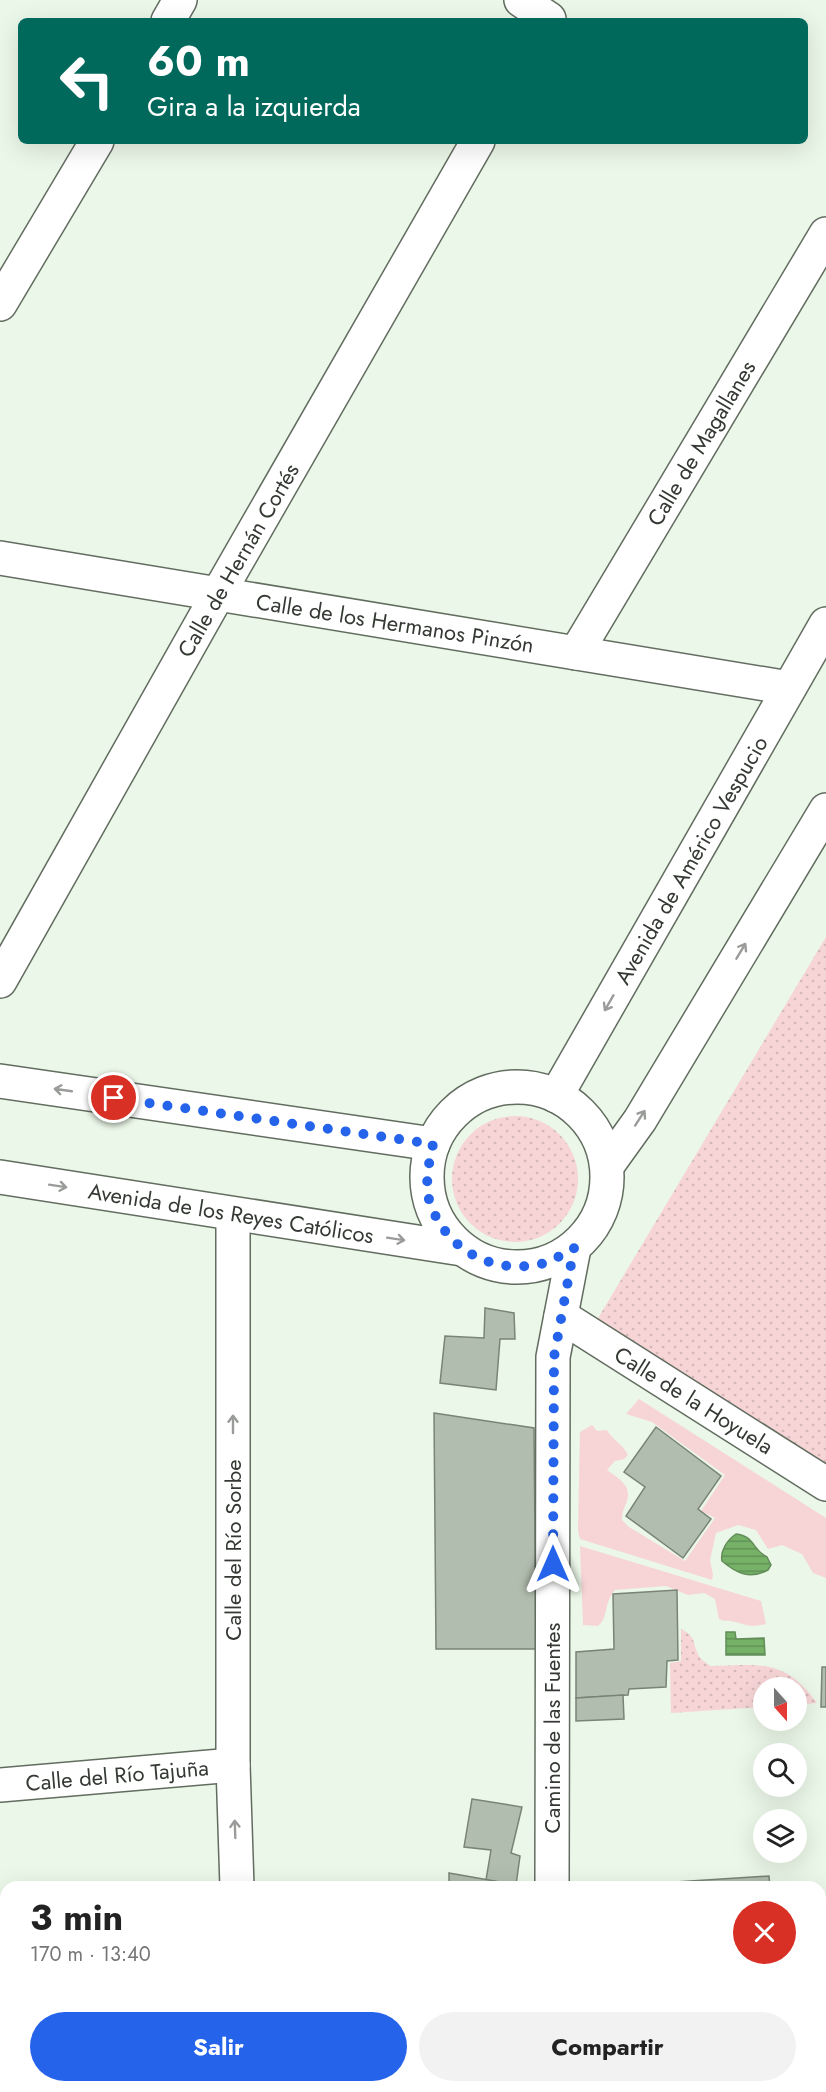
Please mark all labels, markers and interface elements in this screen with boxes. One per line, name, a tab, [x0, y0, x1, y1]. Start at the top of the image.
text: 60 m	[147, 31, 250, 92]
icon: left	[48, 42, 126, 120]
text: Gira a la izquierda	[147, 87, 361, 126]
street label: Calle de Magallanes	[639, 354, 763, 532]
street label: Calle de Hernán Cortés	[169, 457, 307, 663]
street label: Calle de los Hermanos Pinzón	[254, 585, 536, 661]
street label: Avenida de Américo Vespucio	[607, 730, 775, 990]
one-way arrow	[735, 943, 747, 960]
one-way arrow	[603, 994, 615, 1011]
pin	[88, 1072, 139, 1123]
icon: arrive	[97, 1081, 130, 1114]
one-way arrow	[54, 1085, 74, 1096]
one-way arrow	[634, 1110, 647, 1127]
street label: Avenida de los Reyes Católicos	[86, 1175, 376, 1251]
one-way arrow	[47, 1181, 67, 1192]
one-way arrow	[385, 1234, 405, 1245]
street label: Calle de la Hoyuela	[608, 1338, 780, 1462]
one-way arrow	[227, 1414, 239, 1434]
street label: Calle del Río Sorbe	[217, 1459, 249, 1641]
position arrow	[521, 1532, 585, 1596]
street label: Camino de las Fuentes	[536, 1623, 568, 1833]
north arrow	[753, 1677, 807, 1731]
map controls	[753, 1677, 807, 1863]
button: search	[753, 1743, 807, 1797]
street label: Calle del Río Tajuña	[24, 1751, 210, 1799]
button: layers	[753, 1809, 807, 1863]
one-way arrow	[229, 1819, 241, 1839]
text: 3 min	[30, 1891, 123, 1943]
button: close	[733, 1901, 796, 1964]
text: 170 m · 13:40	[30, 1940, 151, 1969]
button: Salir	[30, 2012, 407, 2081]
button: Compartir	[419, 2012, 796, 2081]

